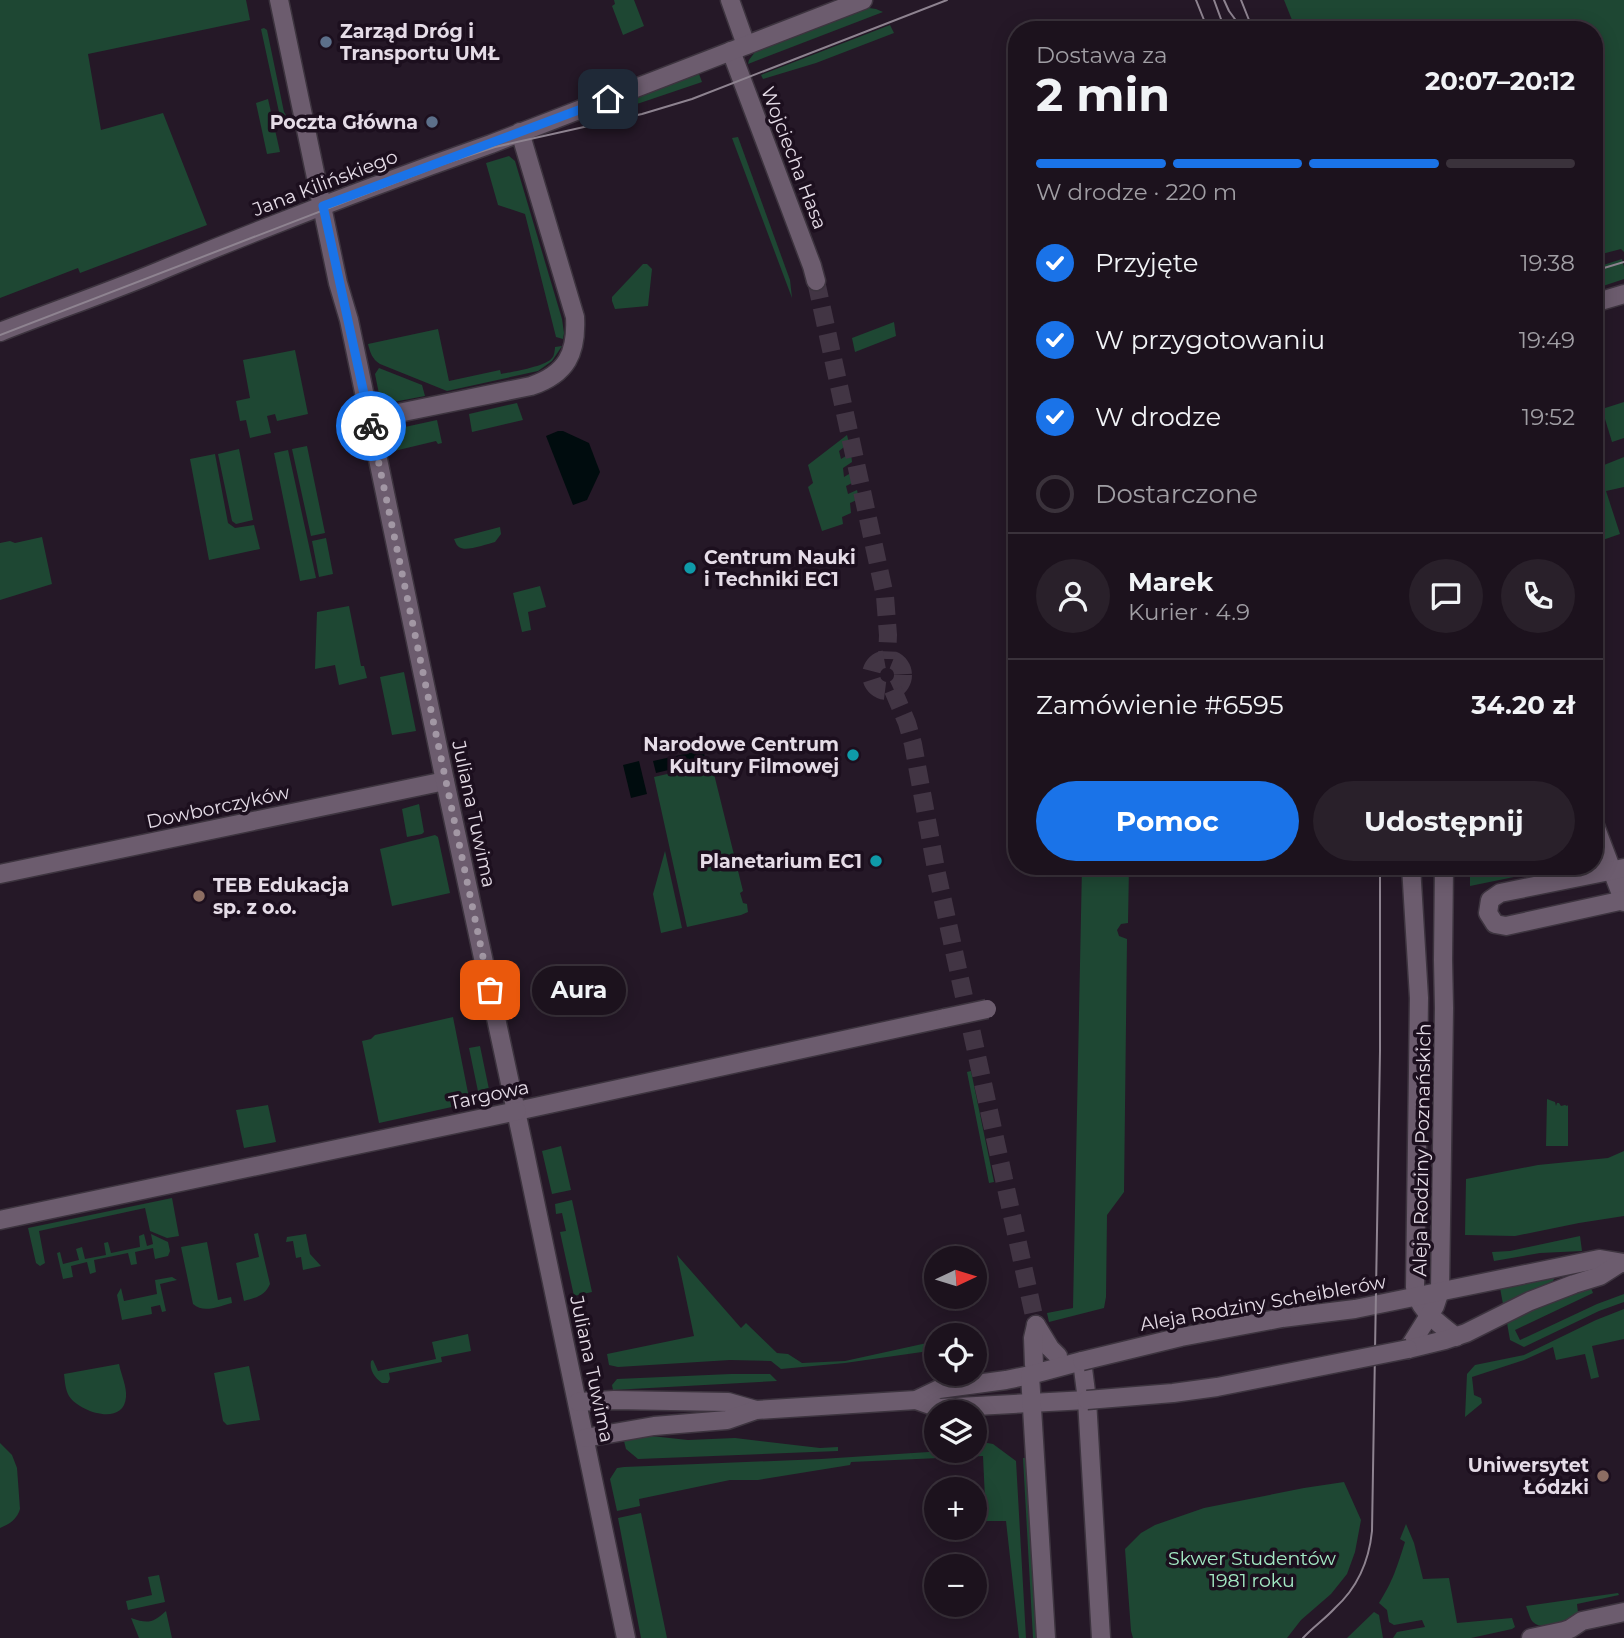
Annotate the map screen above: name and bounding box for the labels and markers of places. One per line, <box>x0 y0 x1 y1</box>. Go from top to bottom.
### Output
place label: Zarząd Dróg i Transportu UMŁ <box>340 20 500 65</box>
marker: Zarząd Dróg i Transportu UMŁ <box>318 34 334 50</box>
pin <box>578 69 638 129</box>
place label: Poczta Główna <box>270 111 418 134</box>
marker: Poczta Główna <box>424 114 440 130</box>
place label: Centrum Nauki i Techniki EC1 <box>704 546 856 591</box>
marker: Centrum Nauki i Techniki EC1 <box>682 560 698 576</box>
place label: Narodowe Centrum Kultury Filmowej <box>643 733 839 778</box>
marker: Narodowe Centrum Kultury Filmowej <box>845 747 861 763</box>
place label: Planetarium EC1 <box>699 850 862 873</box>
marker: Planetarium EC1 <box>868 853 884 869</box>
place label: TEB Edukacja sp. z o.o. <box>213 874 349 919</box>
marker: TEB Edukacja sp. z o.o. <box>191 888 207 904</box>
pin <box>460 960 520 1020</box>
callout: Aura <box>532 965 626 1014</box>
place label: Uniwersytet Łódzki <box>1468 1454 1589 1499</box>
marker: Uniwersytet Łódzki <box>1595 1468 1611 1484</box>

